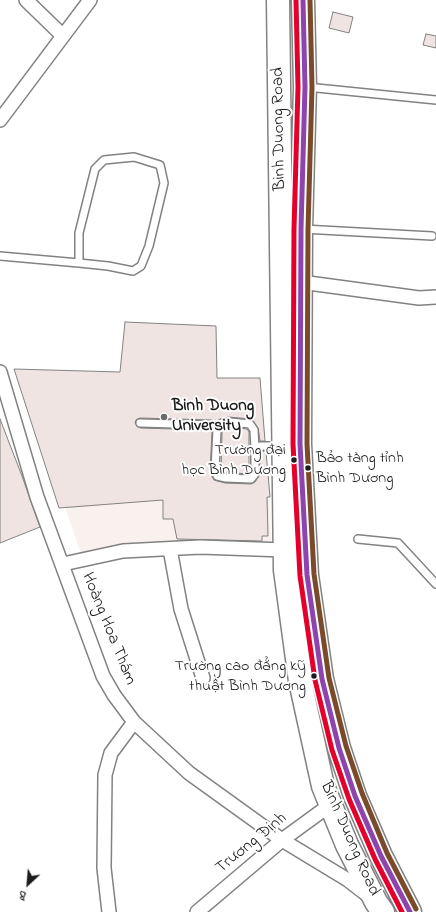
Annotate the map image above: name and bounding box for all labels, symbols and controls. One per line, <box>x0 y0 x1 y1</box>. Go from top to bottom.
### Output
street label: Binh Duong Road <box>269 67 291 191</box>
place label: Binh Duong University <box>172 397 254 437</box>
marker: Binh Duong University <box>159 412 169 422</box>
place label: Trường đại học Bình Dương <box>182 441 286 479</box>
place label: Bảo tàng tỉnh Bình Dương <box>316 449 403 487</box>
marker: Trường đại học Bình Dương <box>289 455 299 465</box>
marker: Bảo tàng tỉnh Bình Dương <box>303 463 313 473</box>
street label: Hoàng Hoa Thám <box>76 570 140 688</box>
place label: Trường cao đẳng kỹ thuật Bình Dương <box>175 657 306 695</box>
marker: Trường cao đẳng kỹ thuật Bình Dương <box>309 671 319 681</box>
street label: Binh Duong Road <box>315 778 383 900</box>
street label: Trương Định <box>212 809 292 879</box>
north arrow <box>8 864 48 904</box>
text: B <box>16 886 30 904</box>

